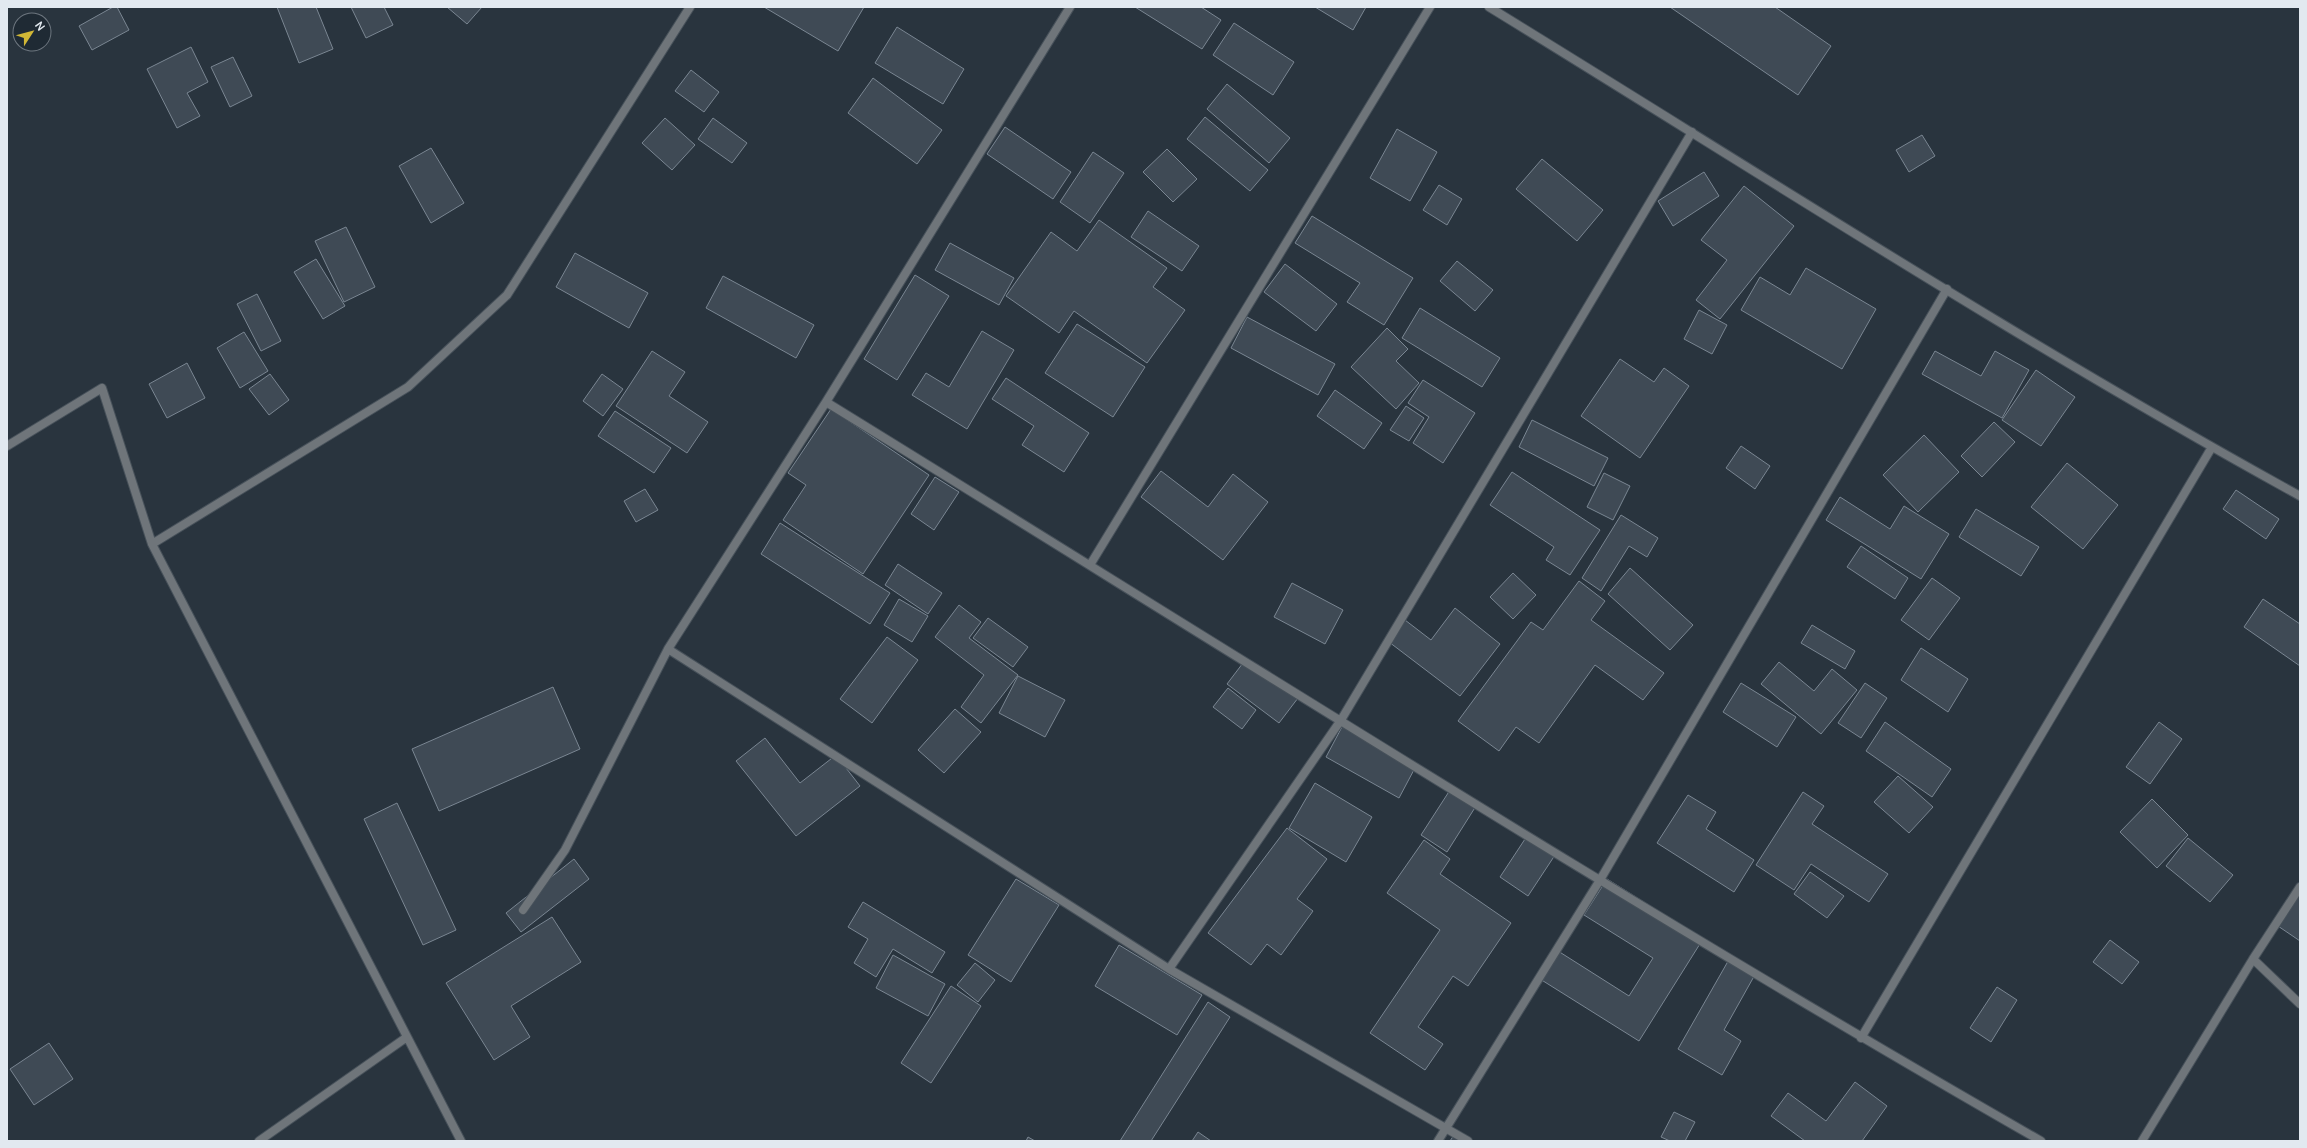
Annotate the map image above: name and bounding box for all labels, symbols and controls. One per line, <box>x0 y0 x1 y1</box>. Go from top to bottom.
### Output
north arrow <box>12 12 52 52</box>
text: N <box>32 18 49 34</box>

